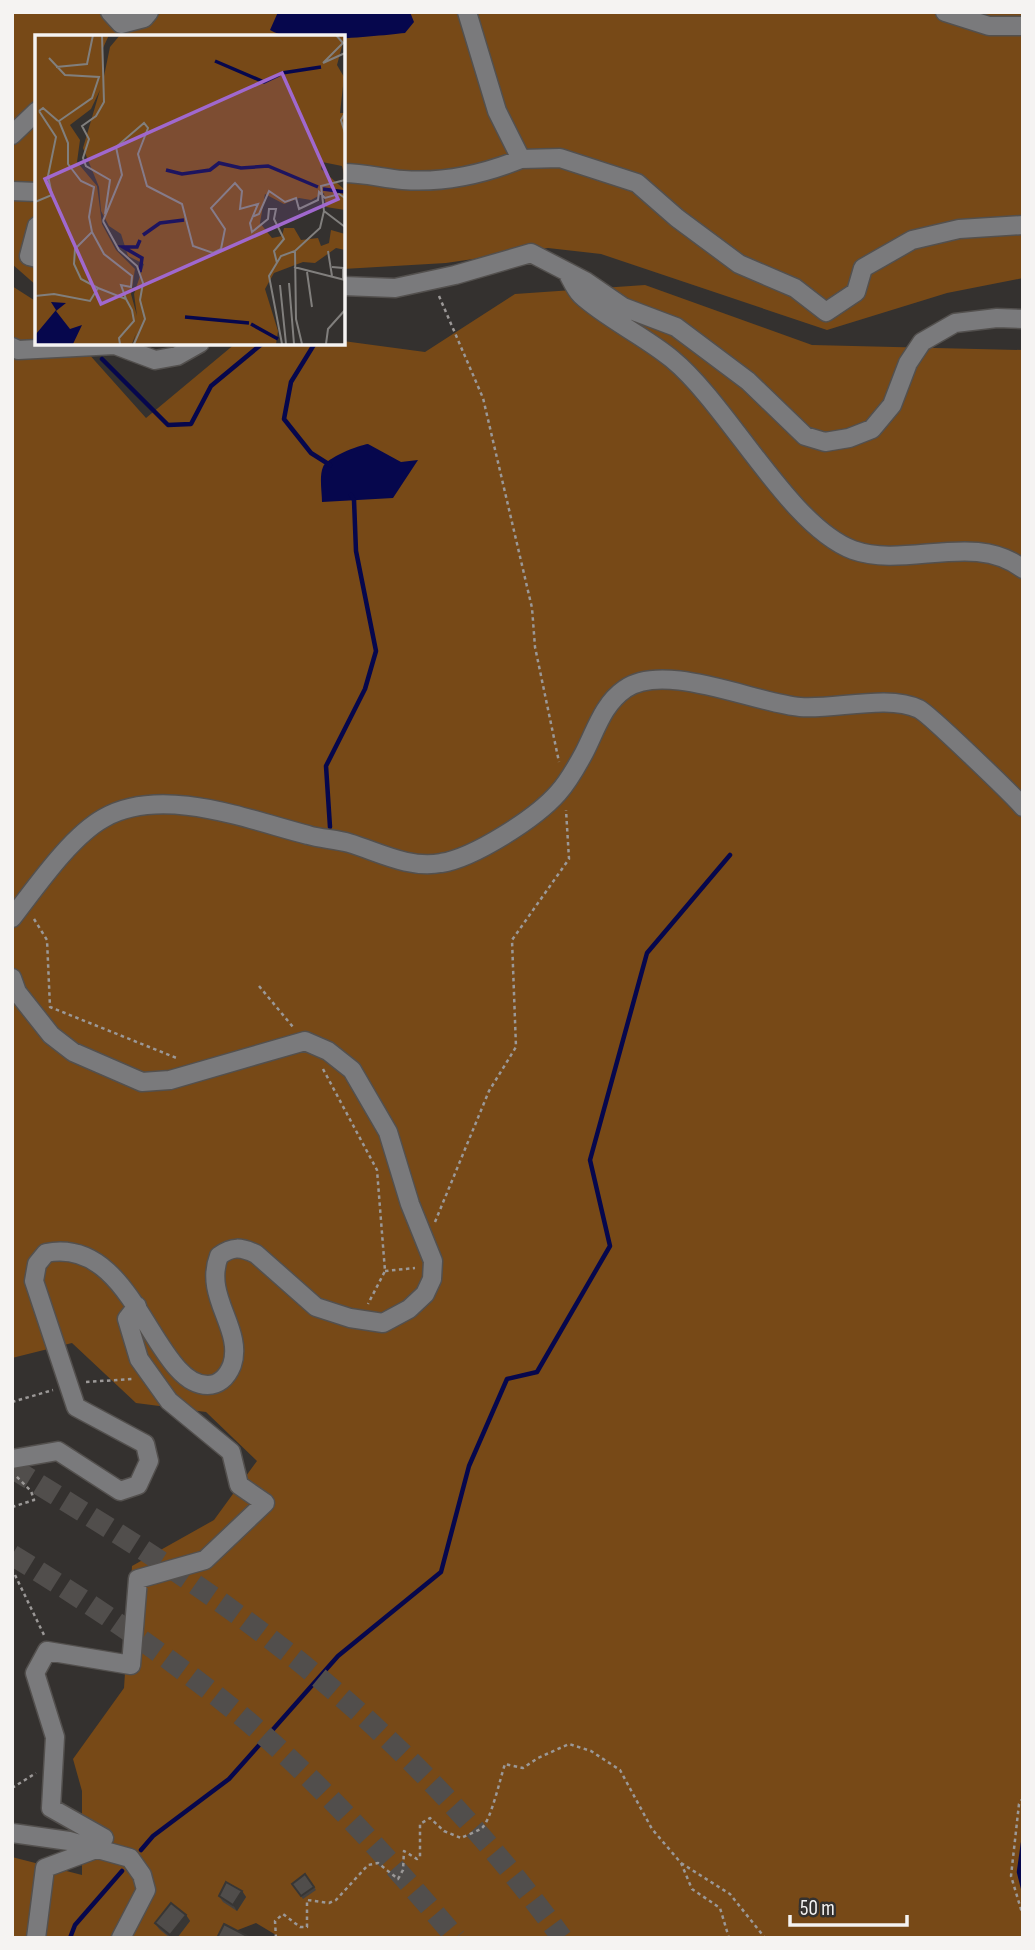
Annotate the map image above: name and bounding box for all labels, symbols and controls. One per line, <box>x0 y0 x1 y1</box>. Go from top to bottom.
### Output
inset map <box>35 35 345 345</box>
scale bar <box>790 1884 907 1928</box>
text: 50 m <box>800 1896 835 1921</box>

